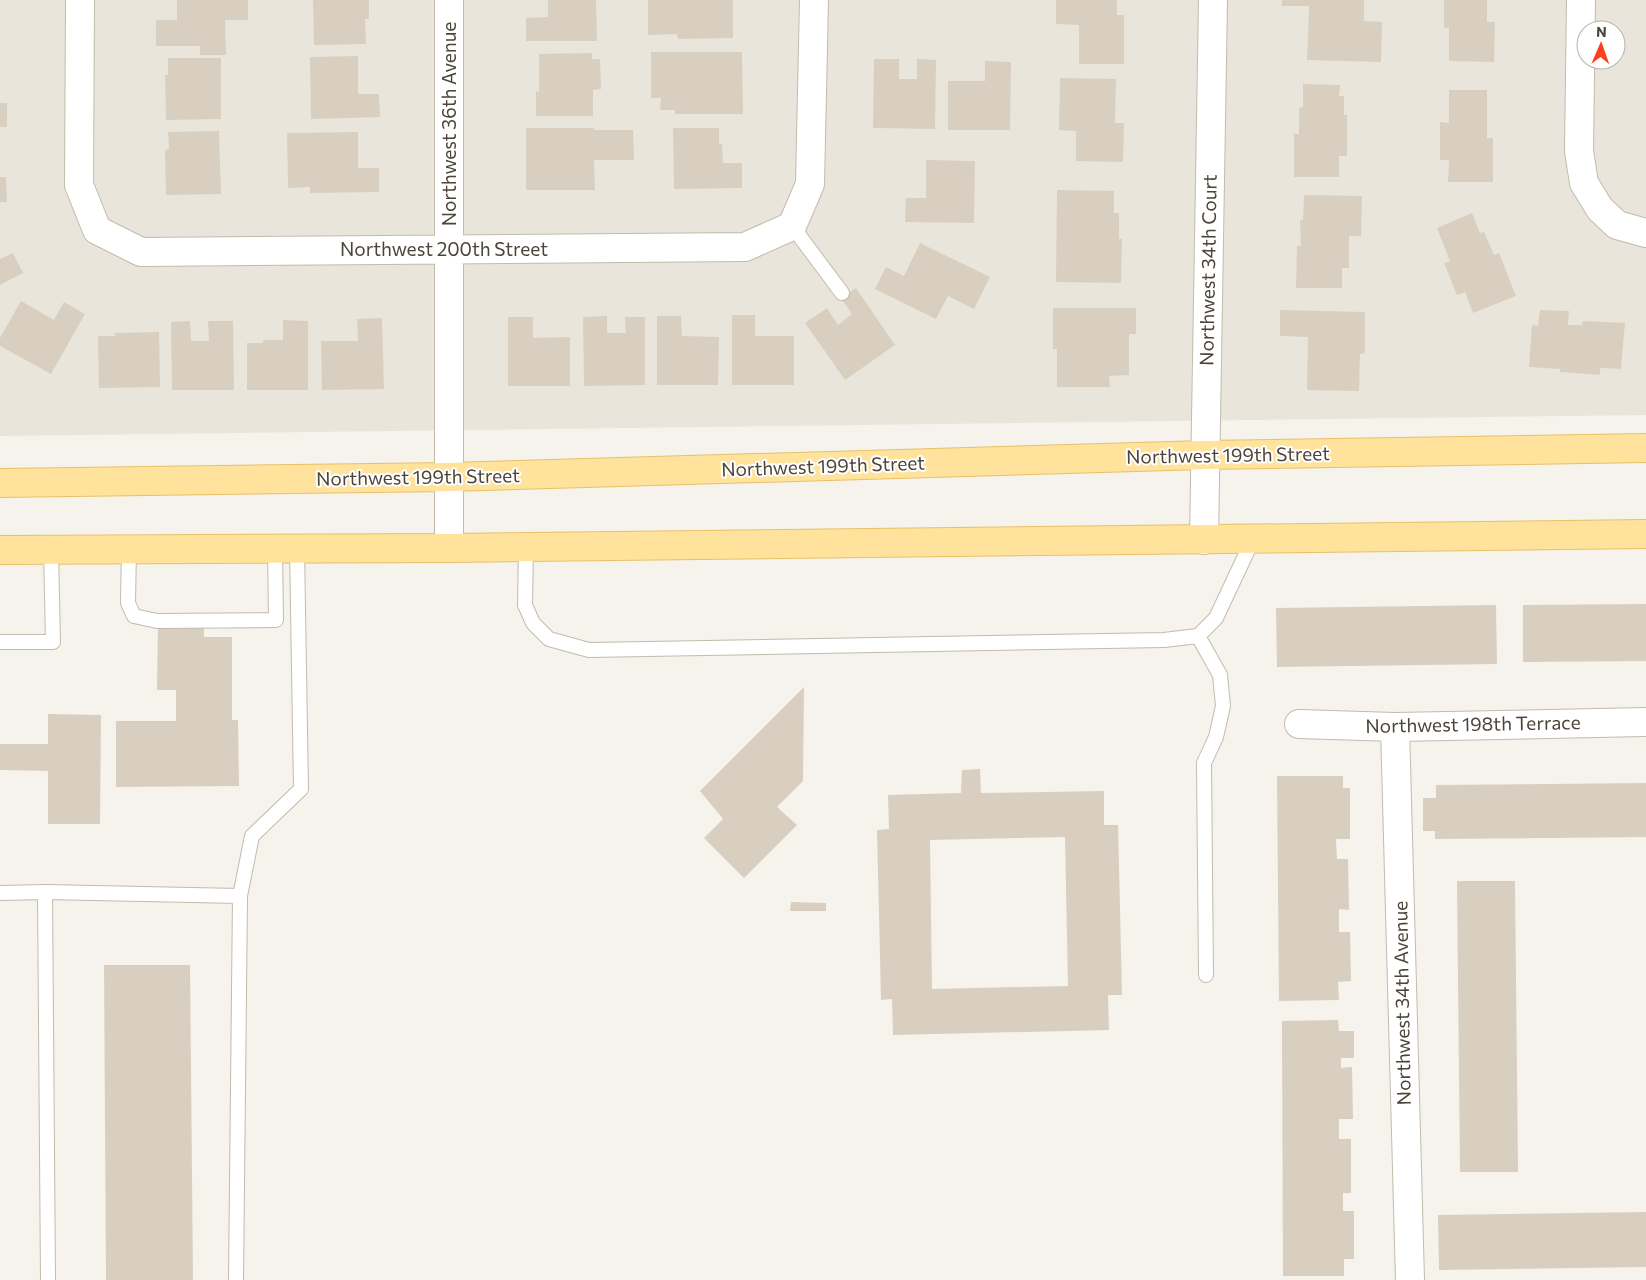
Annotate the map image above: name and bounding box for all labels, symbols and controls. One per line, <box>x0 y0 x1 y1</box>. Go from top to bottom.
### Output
north arrow <box>1576 20 1626 70</box>
street label: Northwest 36th Avenue <box>437 22 460 226</box>
text: N <box>1596 23 1607 40</box>
street label: Northwest 34th Court <box>1194 174 1221 366</box>
street label: Northwest 200th Street <box>340 237 548 260</box>
street label: Northwest 199th Street <box>1126 441 1330 468</box>
street label: Northwest 199th Street <box>721 450 925 481</box>
street label: Northwest 199th Street <box>316 463 520 490</box>
street label: Northwest 198th Terrace <box>1365 710 1581 737</box>
street label: Northwest 34th Avenue <box>1388 901 1415 1105</box>

